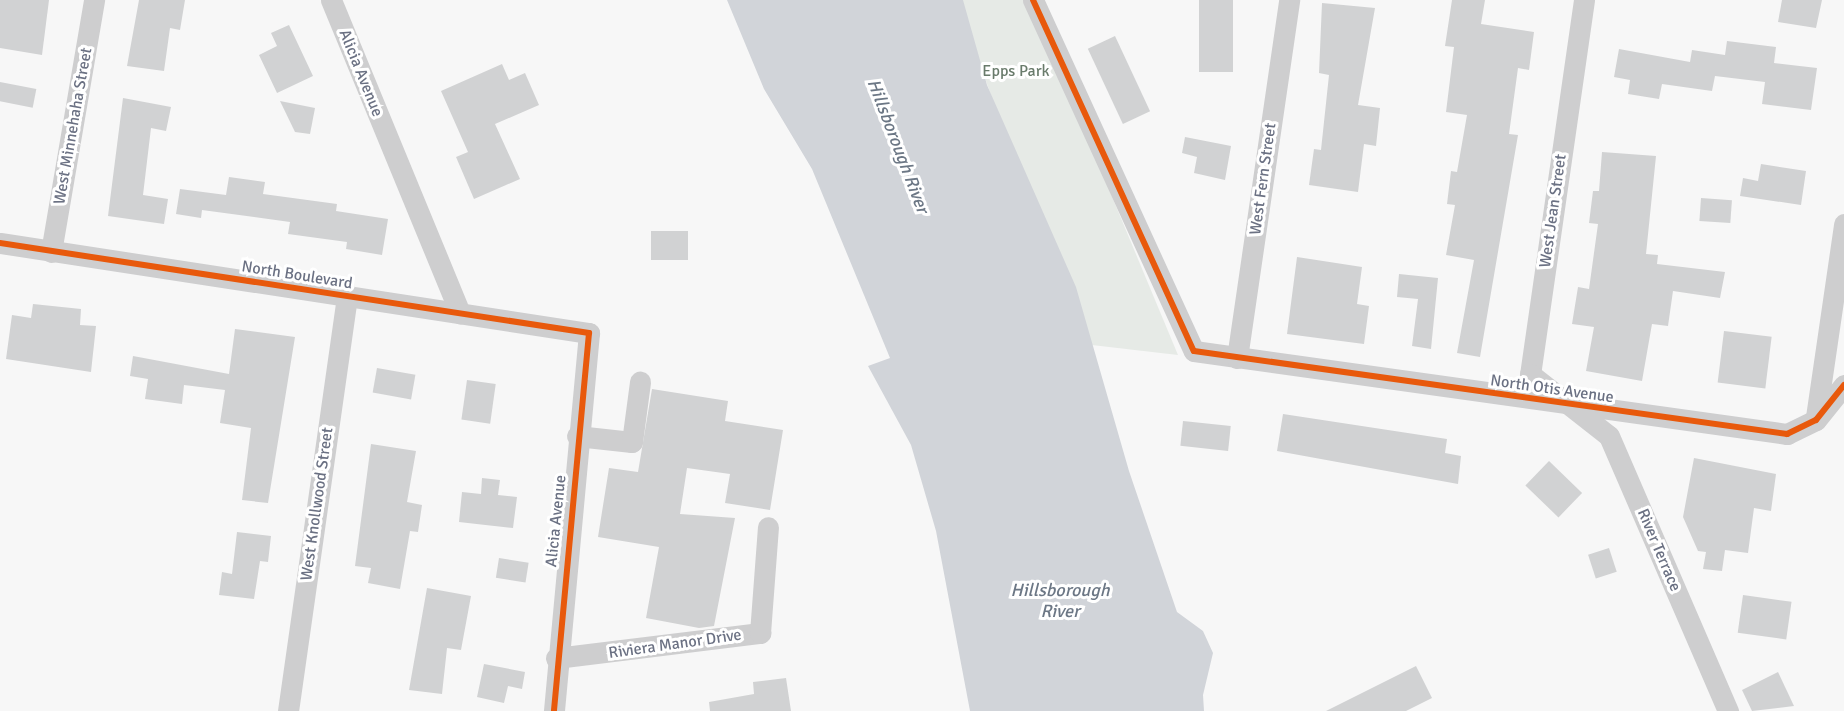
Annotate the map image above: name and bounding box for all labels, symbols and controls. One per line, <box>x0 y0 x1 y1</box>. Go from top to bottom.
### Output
street label: Alicia Avenue <box>335 27 387 119</box>
street label: West Minnehaha Street <box>50 46 96 206</box>
park label: Epps Park <box>982 61 1050 81</box>
water label: Hillsborough River <box>862 76 934 216</box>
street label: West Fern Street <box>1246 122 1280 236</box>
street label: West Jean Street <box>1536 153 1570 269</box>
street label: North Boulevard <box>240 257 354 293</box>
street label: North Otis Avenue <box>1489 371 1615 407</box>
street label: West Knollwood Street <box>297 426 337 582</box>
street label: Alicia Avenue <box>542 474 570 568</box>
street label: River Terrace <box>1633 506 1685 594</box>
water label: Hillsborough River <box>1011 580 1109 622</box>
street label: Riviera Manor Drive <box>607 625 743 663</box>

